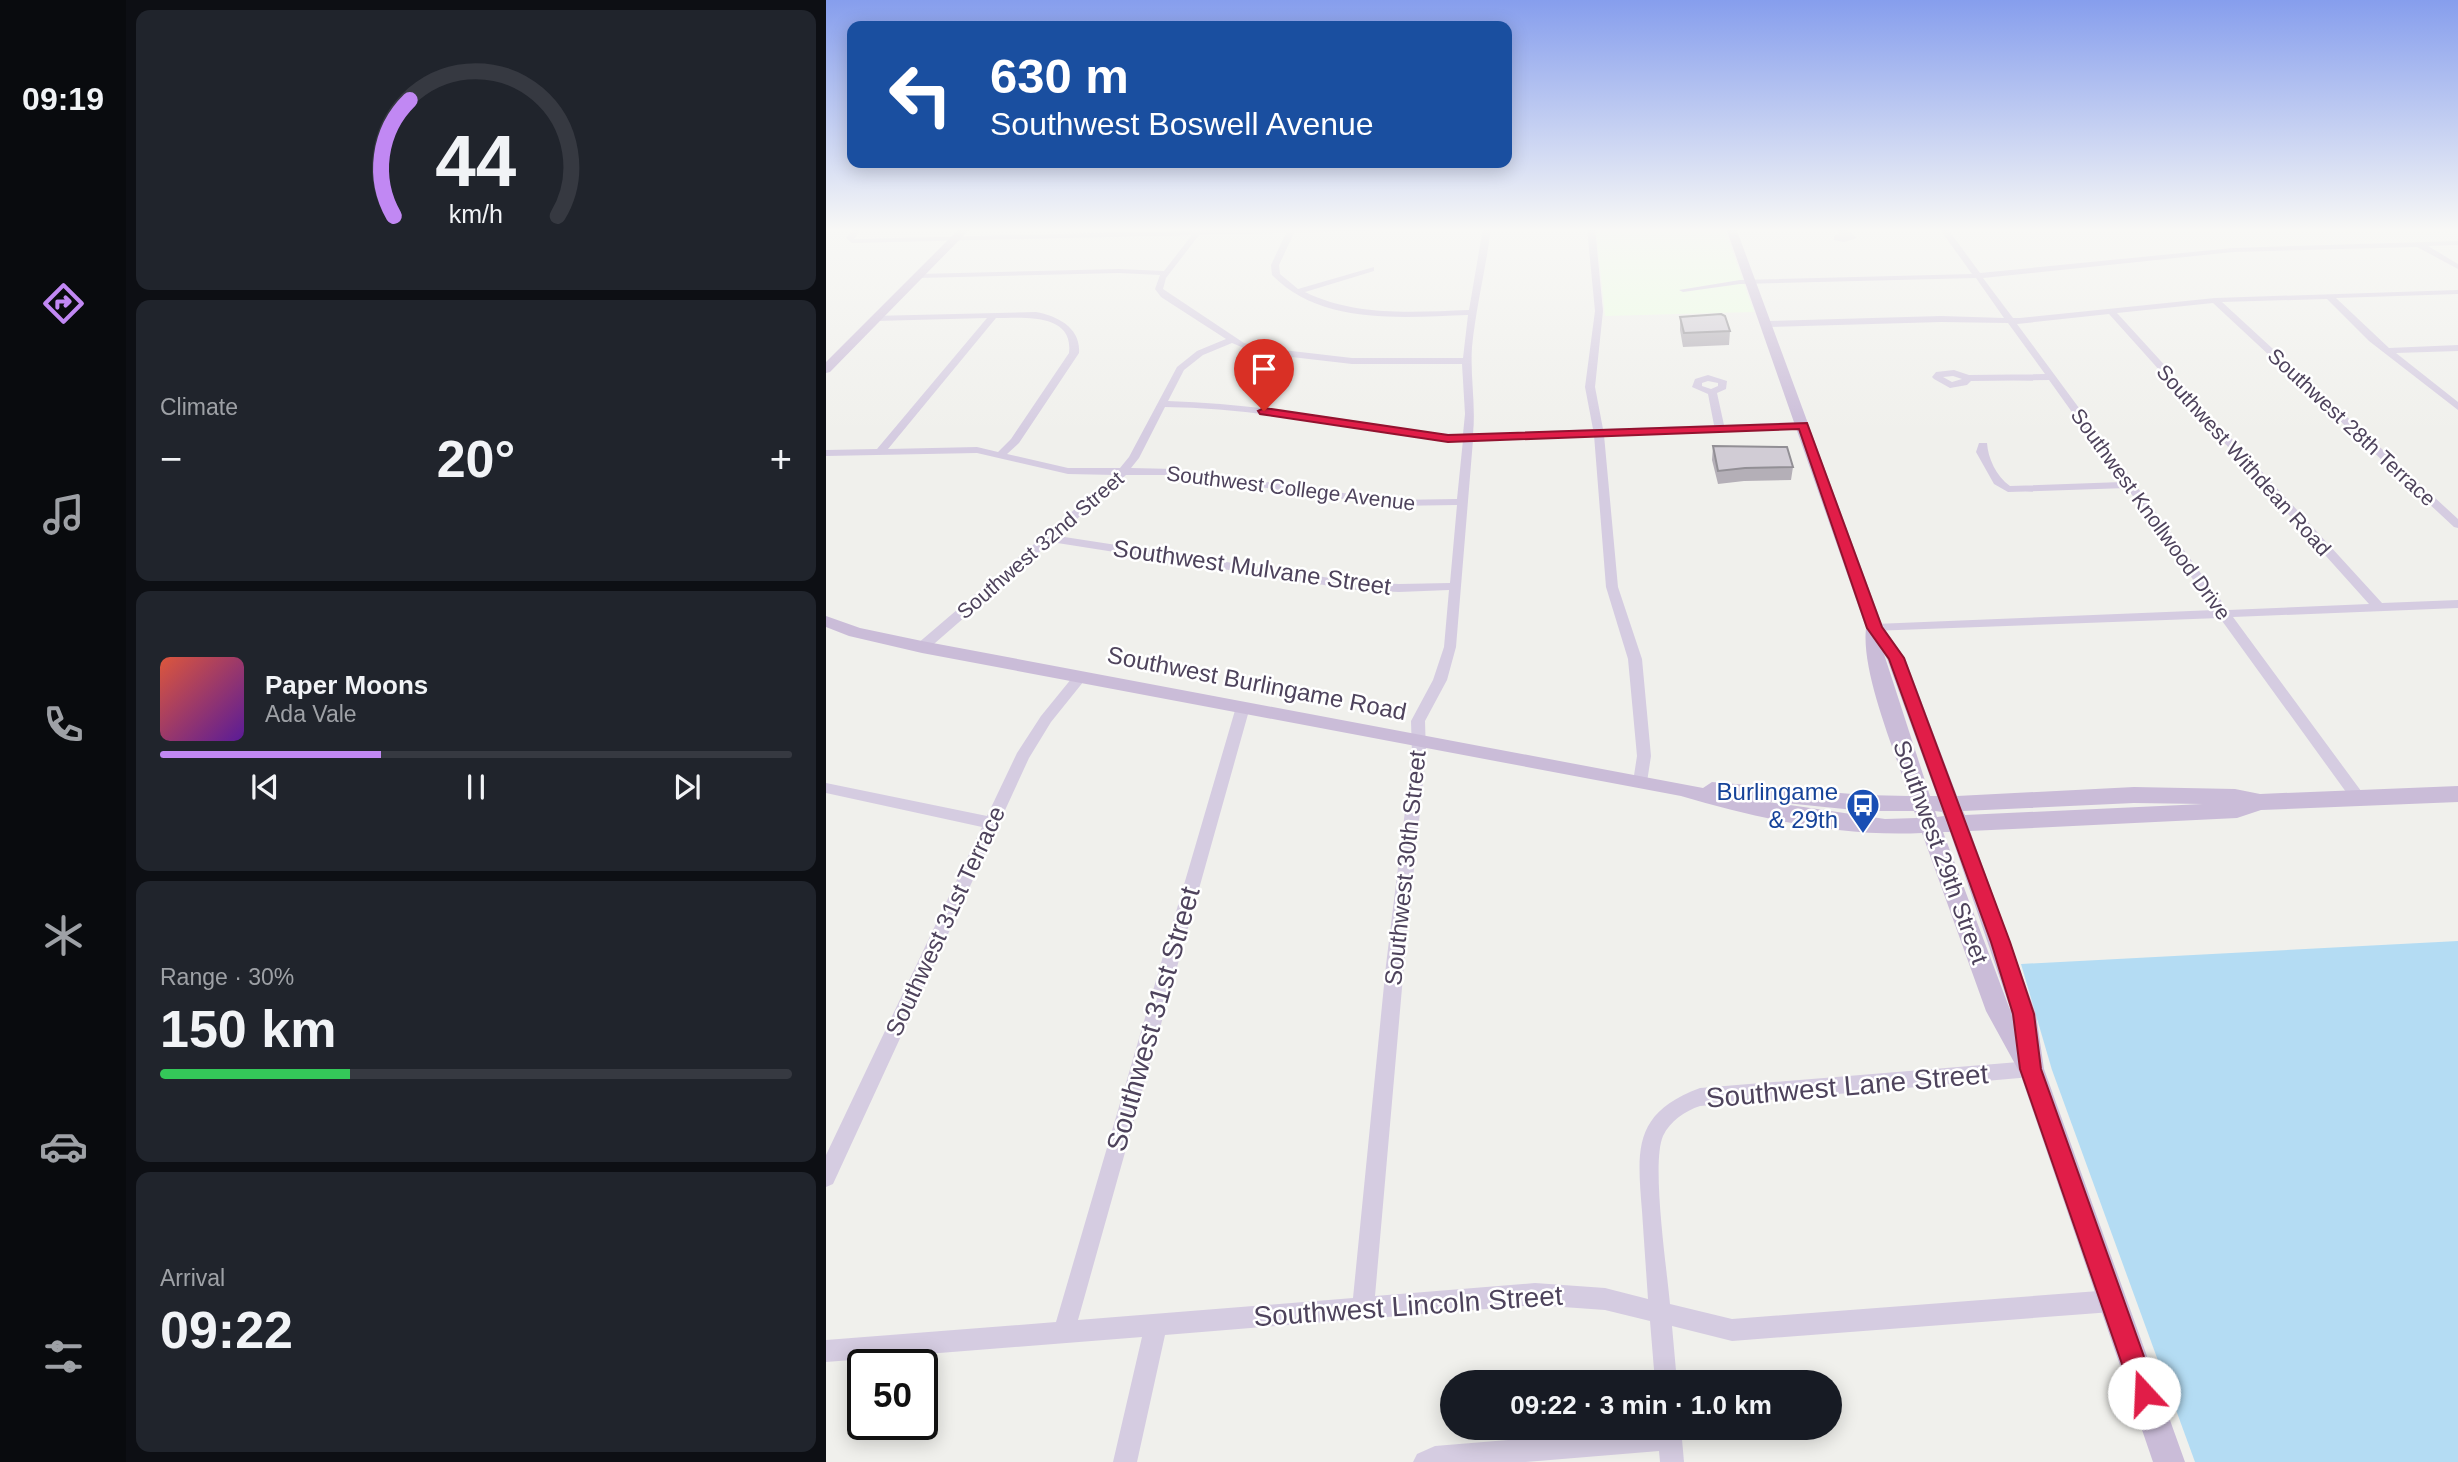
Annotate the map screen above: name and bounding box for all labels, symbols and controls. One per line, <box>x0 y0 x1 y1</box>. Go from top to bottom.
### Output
icon: left <box>875 49 966 140</box>
text: 630 m <box>990 49 1129 103</box>
text: 09:19 <box>22 81 104 117</box>
text: Southwest Boswell Avenue <box>990 106 1374 142</box>
text: 44 <box>436 121 517 202</box>
text: km/h <box>449 200 503 228</box>
icon: directions <box>39 279 88 328</box>
pin <box>1234 339 1294 411</box>
street label: Southwest 28th Terrace <box>2264 343 2440 511</box>
icon: arrive <box>1245 350 1283 388</box>
street label: Southwest Withdean Road <box>2152 360 2336 560</box>
text: Climate <box>160 394 238 420</box>
street label: Southwest Knollwood Drive <box>2067 404 2235 624</box>
text: 20° <box>437 430 515 488</box>
text: − <box>160 438 182 480</box>
text: + <box>770 438 792 480</box>
street label: Southwest College Avenue <box>1165 461 1417 515</box>
street label: Southwest 32nd Street <box>952 467 1128 623</box>
icon: music <box>39 490 88 539</box>
street label: Southwest Mulvane Street <box>1111 534 1393 600</box>
street label: Southwest Burlingame Road <box>1105 641 1409 725</box>
text: Paper Moons <box>265 670 428 700</box>
icon: phone <box>39 700 88 749</box>
text: Ada Vale <box>265 701 357 727</box>
street label: Southwest 29th Street <box>1888 736 1994 968</box>
street label: Southwest 30th Street <box>1379 749 1431 987</box>
icon: previous <box>246 768 284 806</box>
icon: pause <box>457 768 495 806</box>
icon: next <box>668 768 706 806</box>
place label: Burlingame & 29th <box>1717 778 1838 833</box>
bus stop icon: Burlingame & 29th <box>1844 786 1882 835</box>
street label: Southwest 31st Terrace <box>880 802 1010 1040</box>
street label: Southwest 31st Street <box>1100 883 1206 1155</box>
icon: climate <box>39 911 88 960</box>
text: Range · 30% <box>160 964 294 990</box>
text: 150 km <box>160 1000 336 1058</box>
street label: Southwest Lane Street <box>1705 1058 1990 1114</box>
icon: car <box>39 1122 88 1171</box>
text: Arrival <box>160 1265 225 1291</box>
street label: Southwest Lincoln Street <box>1252 1280 1564 1332</box>
text: 09:22 <box>160 1301 293 1359</box>
icon: filters <box>39 1332 88 1381</box>
speed limit sign: 50 <box>847 1349 938 1440</box>
position arrow <box>2107 1356 2181 1430</box>
text: 09:22 · 3 min · 1.0 km <box>1510 1390 1772 1420</box>

